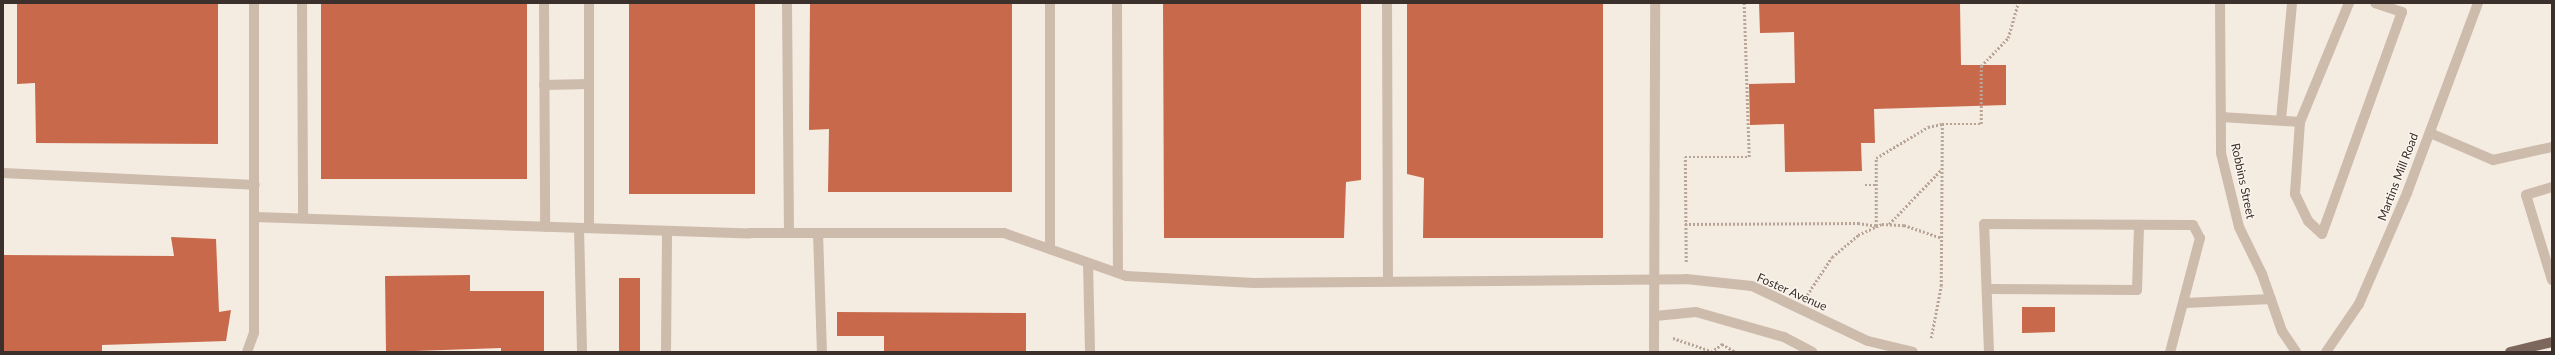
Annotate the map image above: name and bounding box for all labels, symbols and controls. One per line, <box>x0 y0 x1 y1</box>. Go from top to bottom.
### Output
street label: Martins Mill Road <box>2375 131 2421 223</box>
street label: Robbins Street <box>2228 142 2258 220</box>
street label: Foster Avenue <box>1754 270 1830 314</box>

